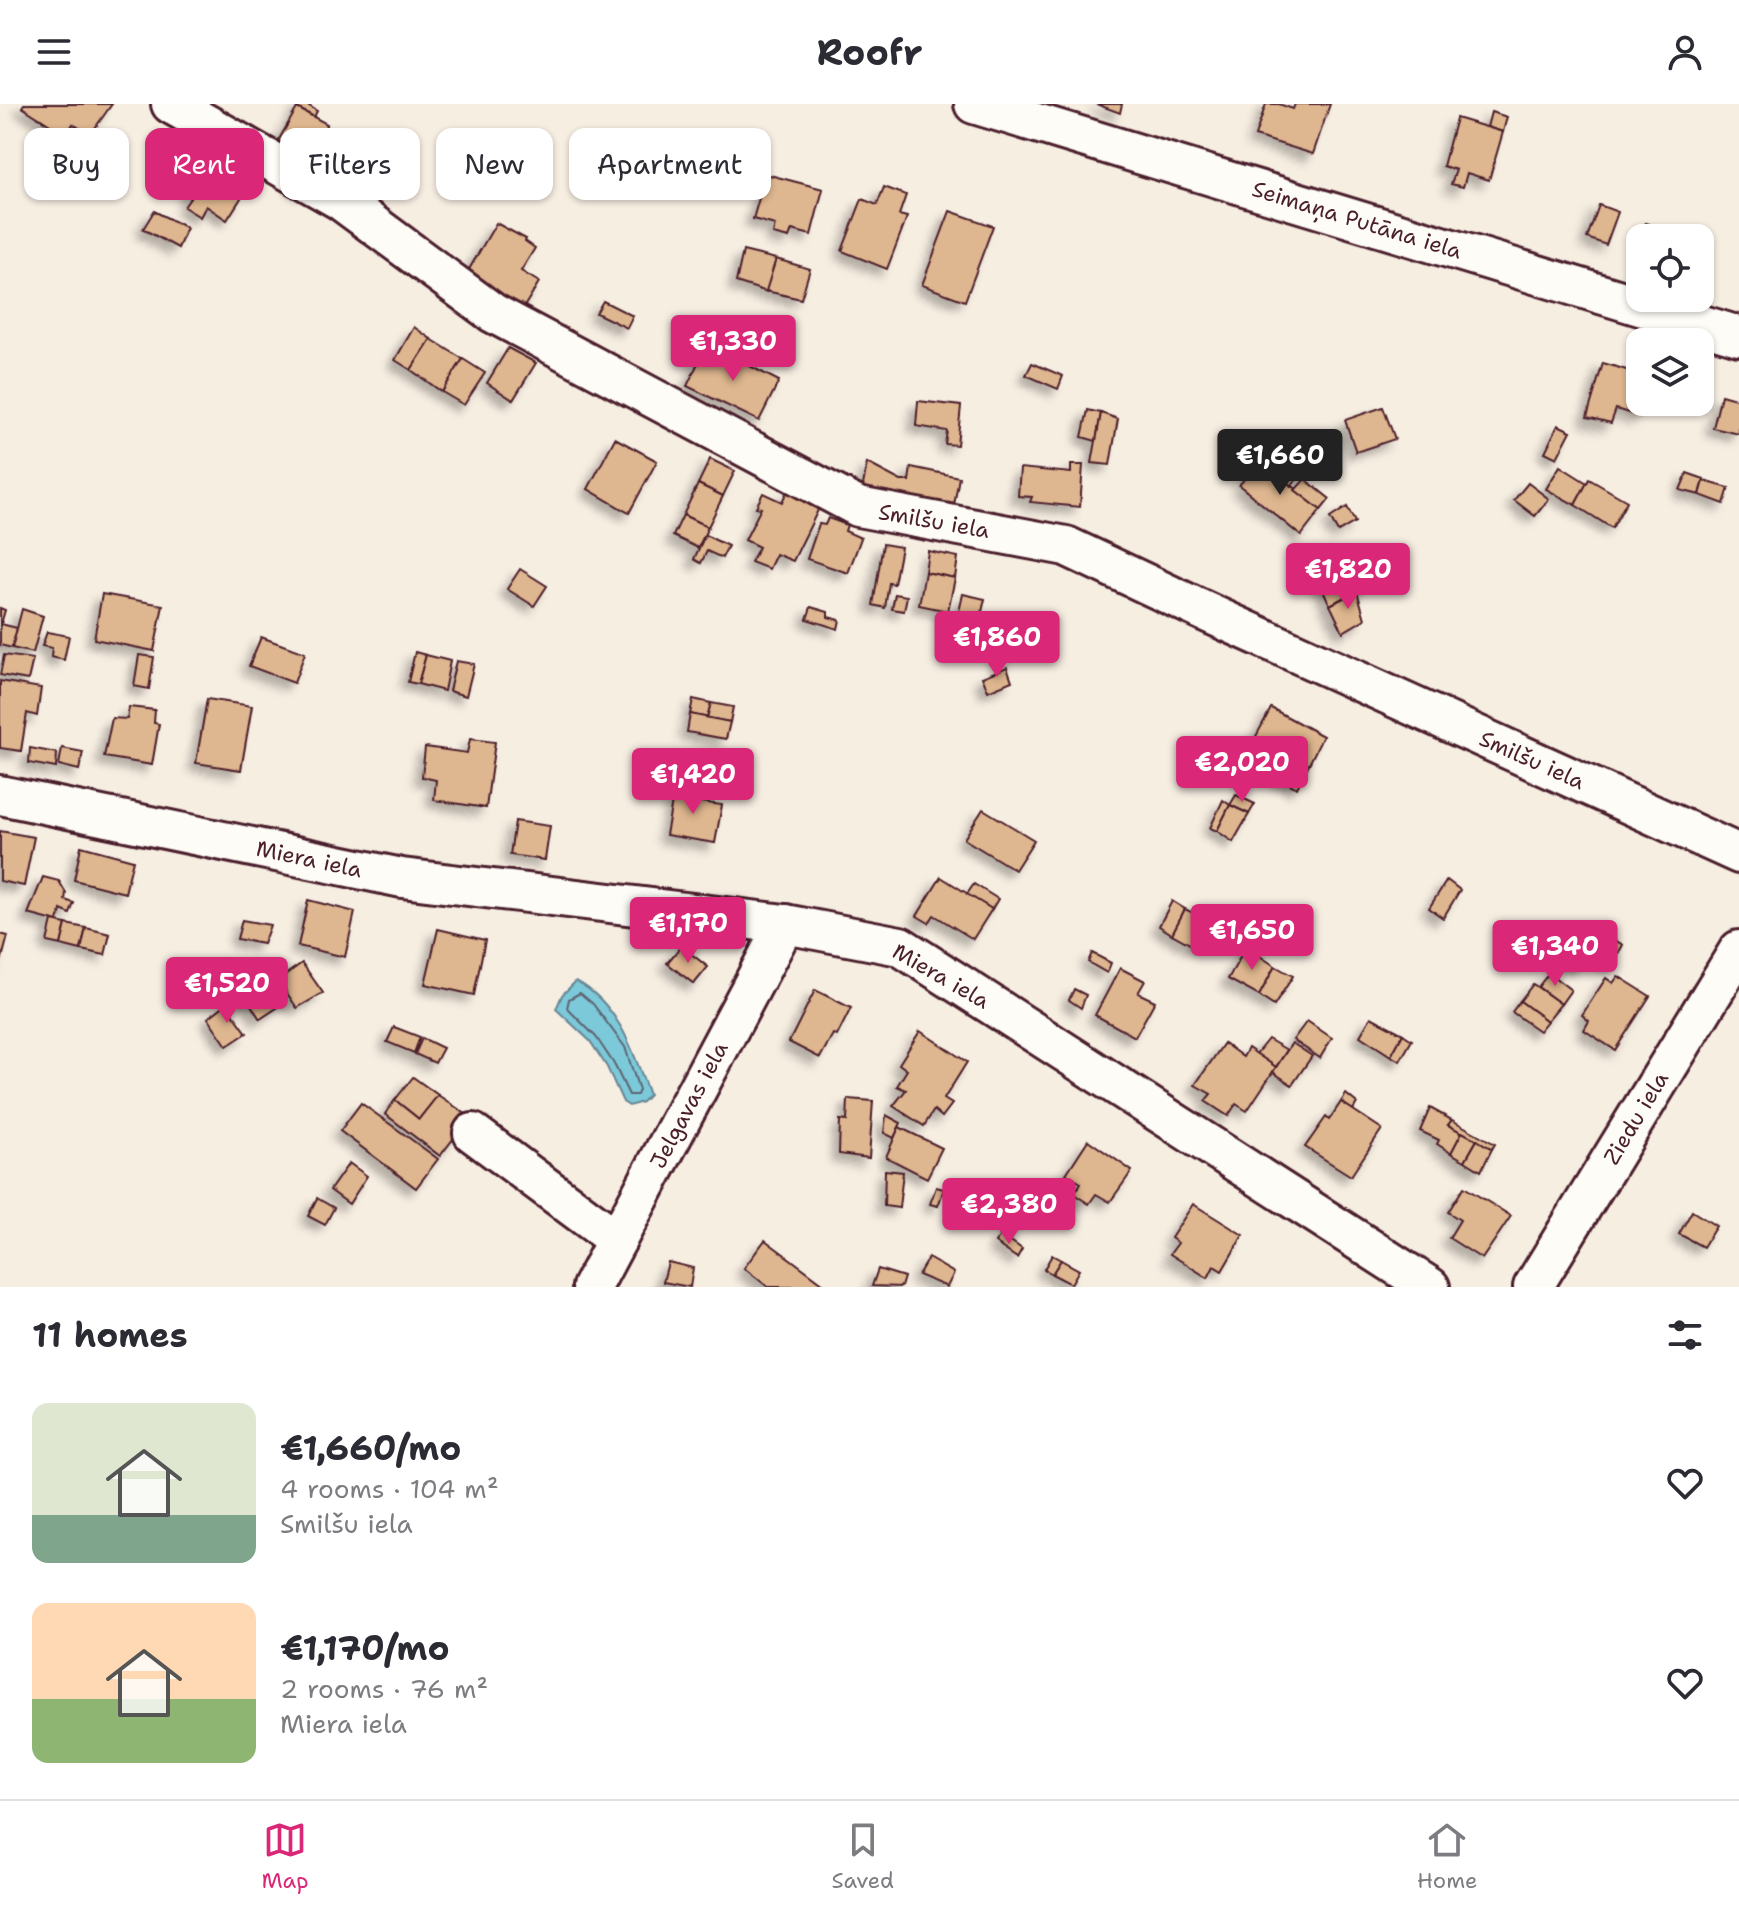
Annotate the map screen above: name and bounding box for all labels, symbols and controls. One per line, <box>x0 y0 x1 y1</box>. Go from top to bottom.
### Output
text: Roofr <box>817 28 922 77</box>
icon: menu <box>32 30 76 74</box>
icon: person <box>1663 30 1707 74</box>
chip: Buy <box>24 128 129 200</box>
chip: Rent <box>145 128 264 200</box>
chip: Filters <box>280 128 420 200</box>
chip: New <box>436 128 553 200</box>
chip: Apartment <box>569 128 771 200</box>
street label: Seimaņa Putāna iela <box>1248 174 1466 267</box>
map controls <box>1626 224 1714 416</box>
button: locate <box>1626 224 1714 312</box>
pin: €1,330 <box>668 315 798 383</box>
text: €1,330 <box>689 323 777 358</box>
button: layers <box>1626 328 1714 416</box>
pin: €1,660 <box>1215 429 1345 497</box>
text: €1,660 <box>1235 437 1325 472</box>
street label: Smilšu iela <box>876 497 992 545</box>
pin: €1,820 <box>1283 543 1413 611</box>
text: €1,820 <box>1304 551 1392 586</box>
pin: €1,860 <box>932 611 1062 679</box>
text: €1,860 <box>953 619 1041 654</box>
street label: Smilšu iela <box>1475 724 1590 796</box>
pin: €2,020 <box>1177 736 1307 804</box>
text: €2,020 <box>1194 744 1290 779</box>
pin: €1,420 <box>628 748 758 816</box>
text: €1,420 <box>650 756 736 791</box>
street label: Miera iela <box>253 834 365 884</box>
pin: €1,170 <box>623 897 753 965</box>
pin: €1,650 <box>1187 904 1317 972</box>
text: €1,170 <box>648 905 728 940</box>
text: €1,650 <box>1209 912 1295 947</box>
pin: €1,340 <box>1490 920 1620 988</box>
text: €1,340 <box>1511 928 1599 963</box>
street label: Miera iela <box>887 937 995 1016</box>
pin: €1,520 <box>162 957 292 1025</box>
text: €1,520 <box>184 965 270 1000</box>
street label: Jelgavas iela <box>643 1036 735 1173</box>
street label: Ziedu iela <box>1597 1066 1675 1170</box>
pin: €2,380 <box>944 1178 1074 1246</box>
text: €2,380 <box>960 1186 1058 1221</box>
text: 11 homes <box>32 1312 188 1358</box>
icon: filters <box>1663 1313 1707 1357</box>
text: €1,660/mo <box>280 1425 461 1471</box>
icon: home <box>96 1435 192 1531</box>
icon: heart <box>1663 1461 1707 1505</box>
text: 4 rooms · 104 m² <box>280 1471 499 1506</box>
text: Smilšu iela <box>280 1506 413 1541</box>
text: €1,170/mo <box>280 1625 450 1671</box>
icon: home <box>96 1635 192 1731</box>
icon: heart <box>1663 1661 1707 1705</box>
text: 2 rooms · 76 m² <box>280 1671 488 1706</box>
text: Miera iela <box>280 1706 407 1741</box>
tab: Map <box>261 1818 309 1895</box>
tab: Saved <box>832 1818 894 1895</box>
tab: Home <box>1417 1818 1478 1895</box>

